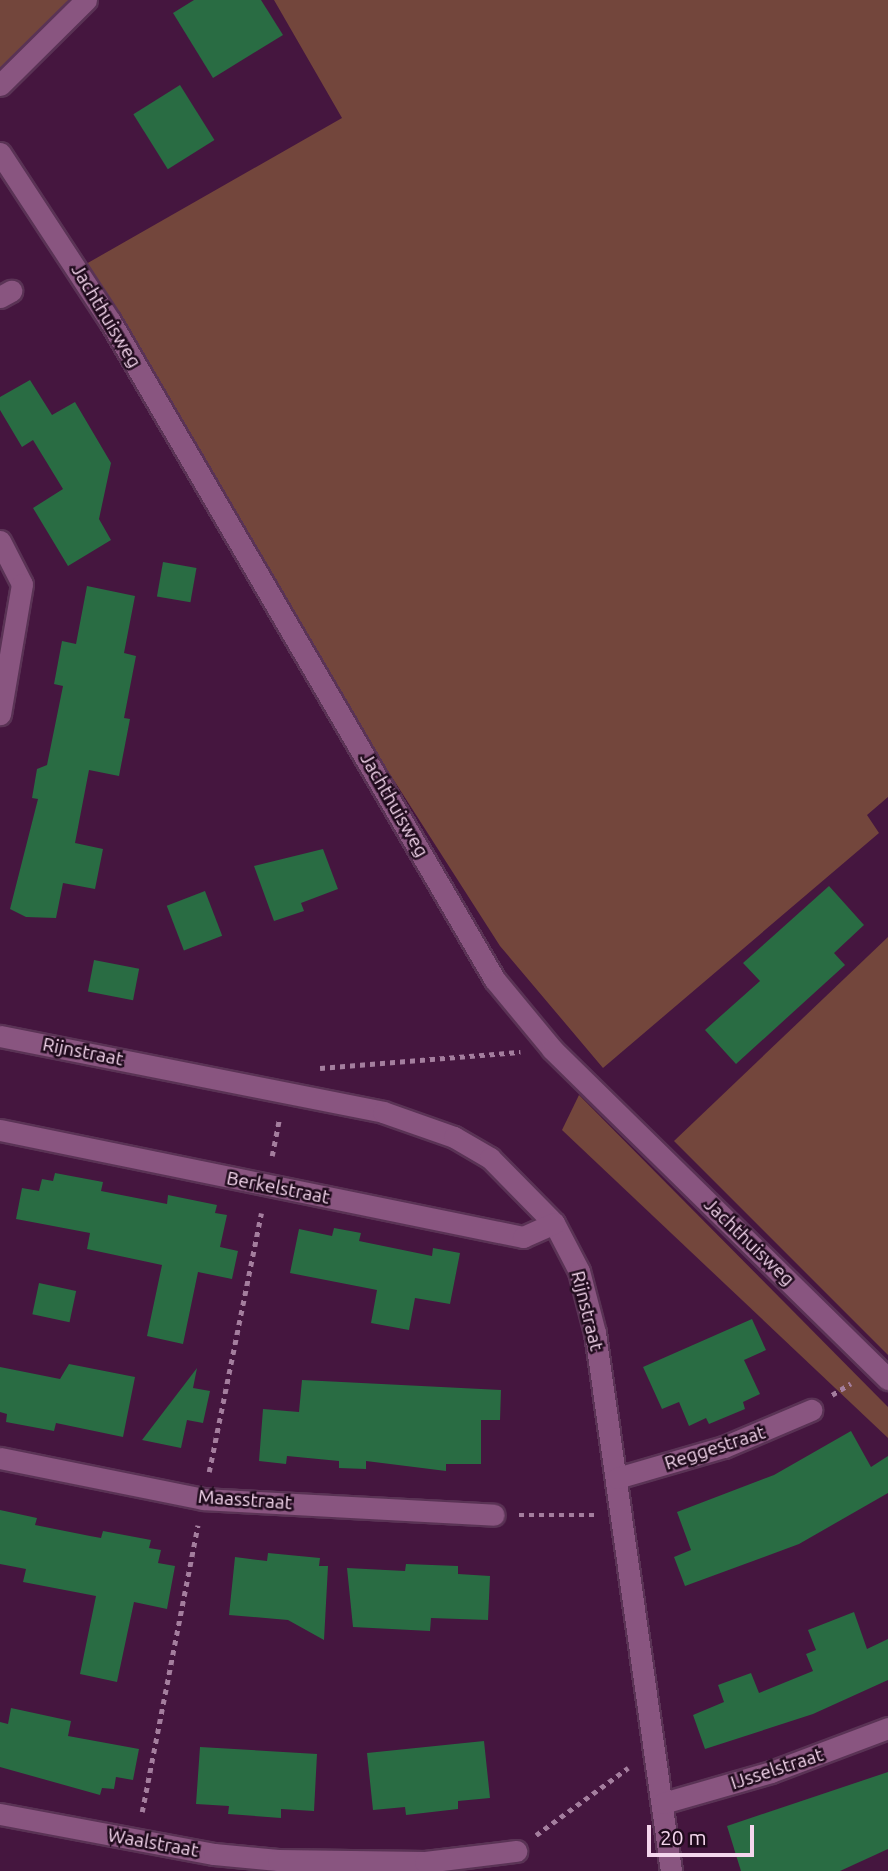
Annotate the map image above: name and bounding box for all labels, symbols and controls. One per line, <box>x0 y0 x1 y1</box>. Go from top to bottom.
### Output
street label: Jachthuisweg <box>66 260 146 372</box>
street label: Jachthuisweg <box>355 749 433 861</box>
street label: Rijnstraat <box>41 1033 125 1071</box>
street label: Berkelstraat <box>225 1167 331 1209</box>
street label: Jachthuisweg <box>699 1193 799 1291</box>
street label: Rijnstraat <box>566 1269 608 1353</box>
street label: Reggestraat <box>662 1421 768 1475</box>
street label: Maasstraat <box>197 1485 293 1515</box>
street label: IJsselstraat <box>728 1743 826 1795</box>
scale bar <box>650 1812 757 1856</box>
street label: Waalstraat <box>106 1824 200 1862</box>
text: 20 m <box>660 1825 707 1849</box>

